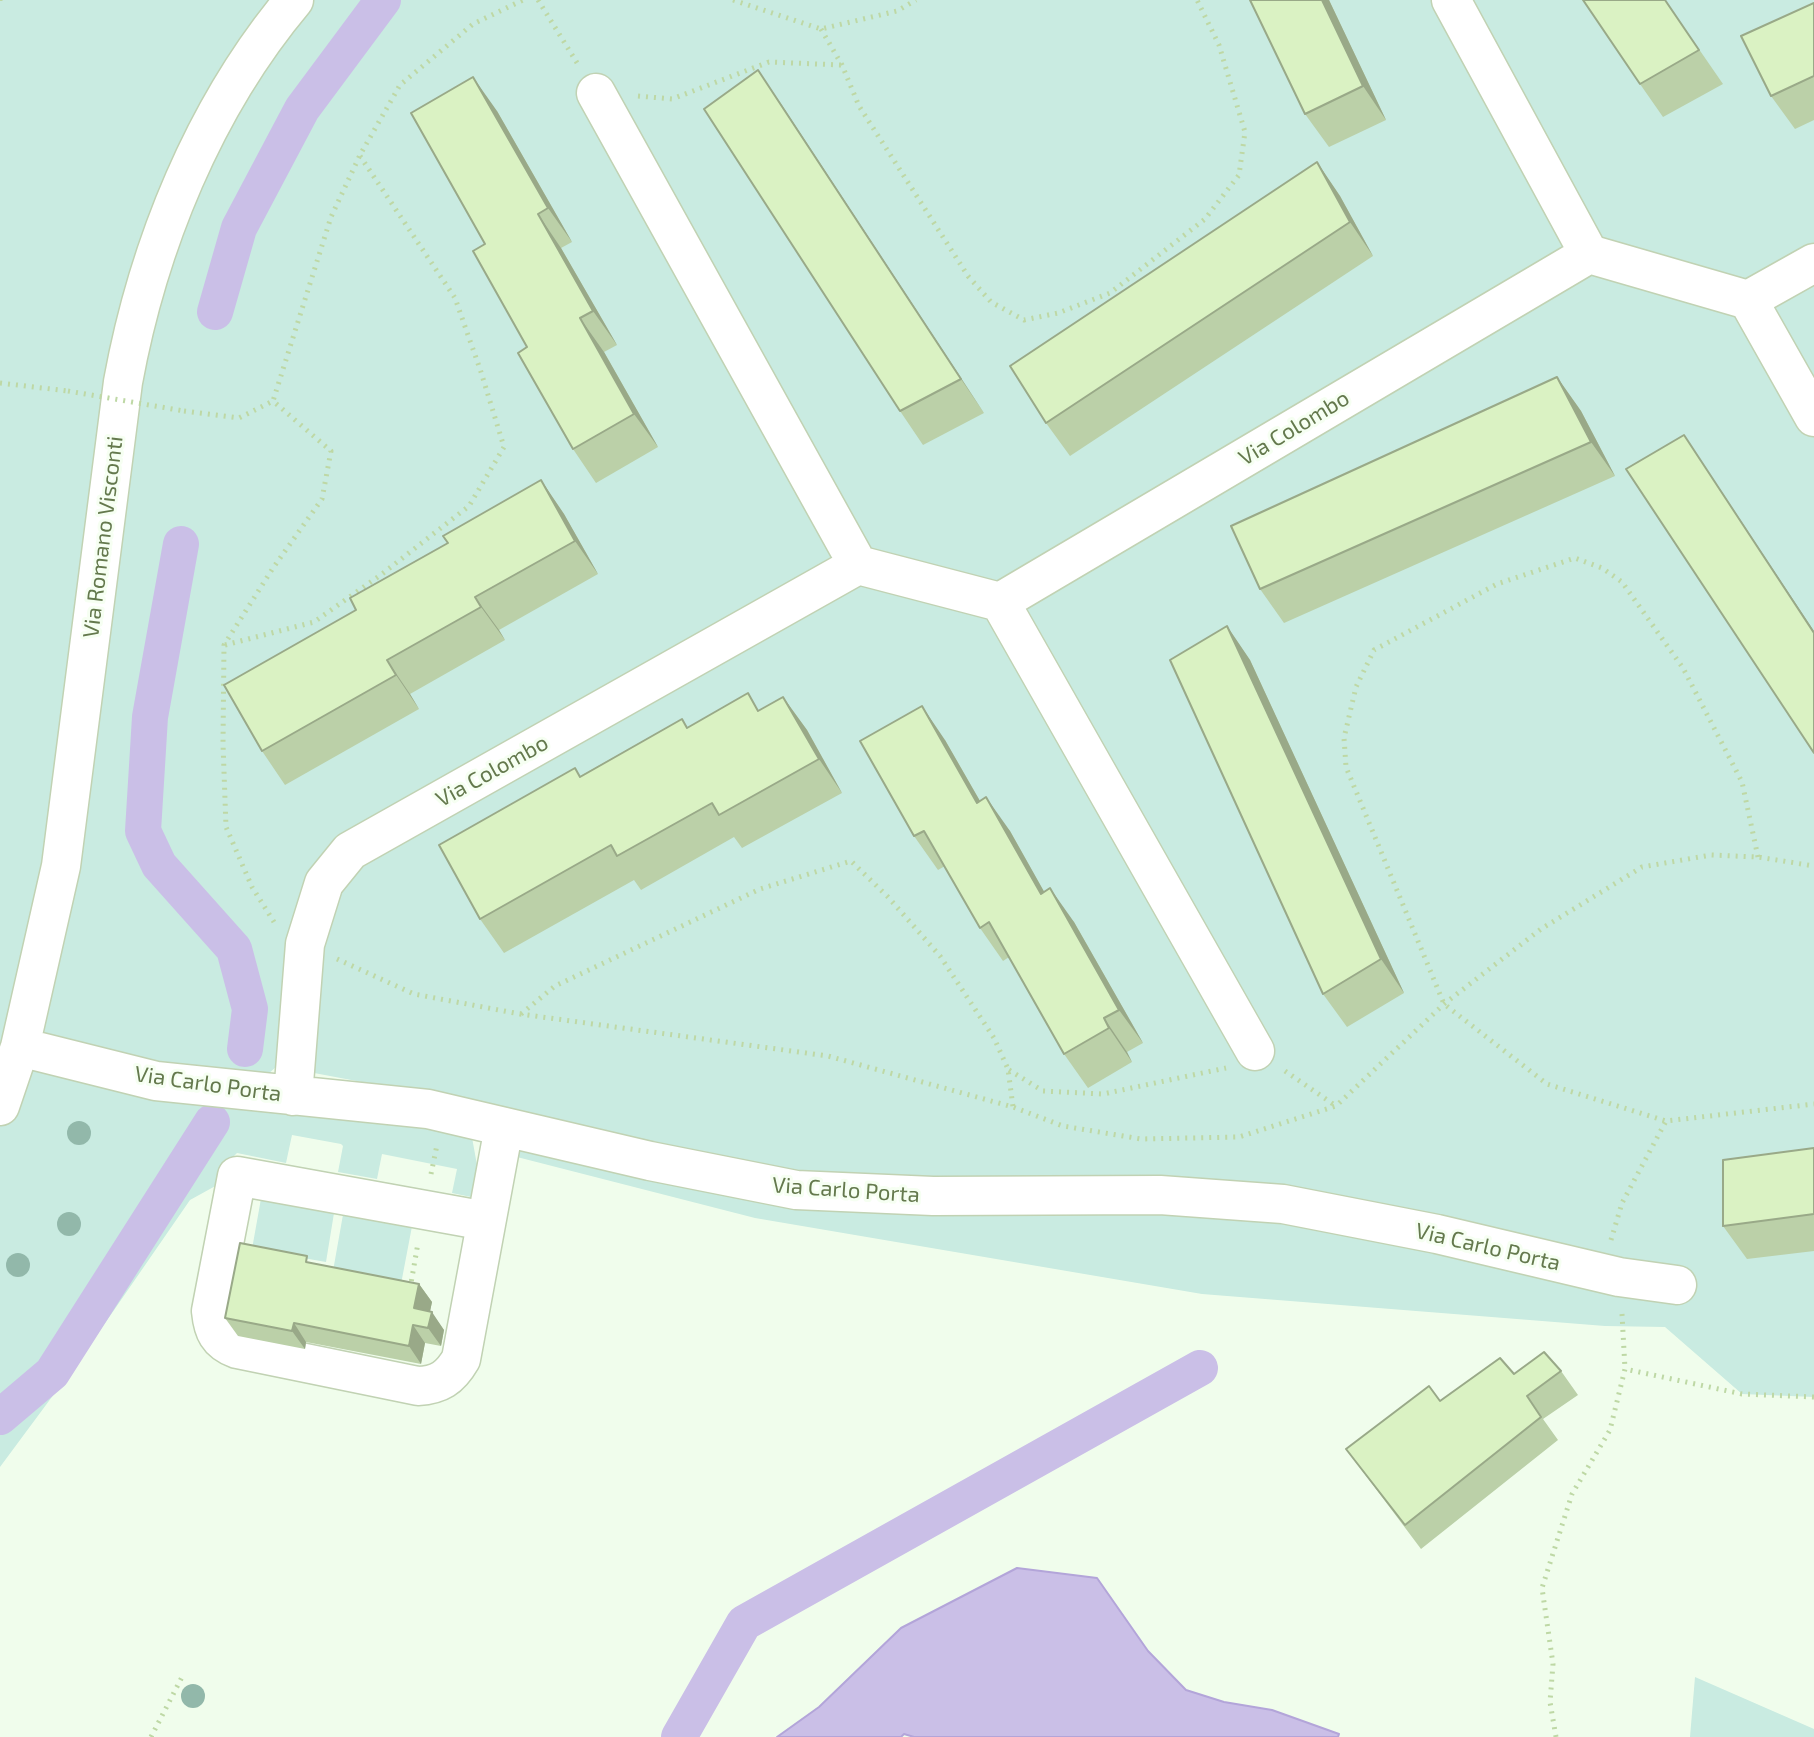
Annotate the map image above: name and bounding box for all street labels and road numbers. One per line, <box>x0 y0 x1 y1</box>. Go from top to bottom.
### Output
street label: Via Colombo <box>1234 385 1354 471</box>
street label: Via Romano Visconti <box>78 435 128 639</box>
street label: Via Colombo <box>431 729 553 813</box>
street label: Via Carlo Porta <box>133 1061 283 1107</box>
street label: Via Carlo Porta <box>771 1172 921 1208</box>
street label: Via Carlo Porta <box>1413 1218 1563 1276</box>

